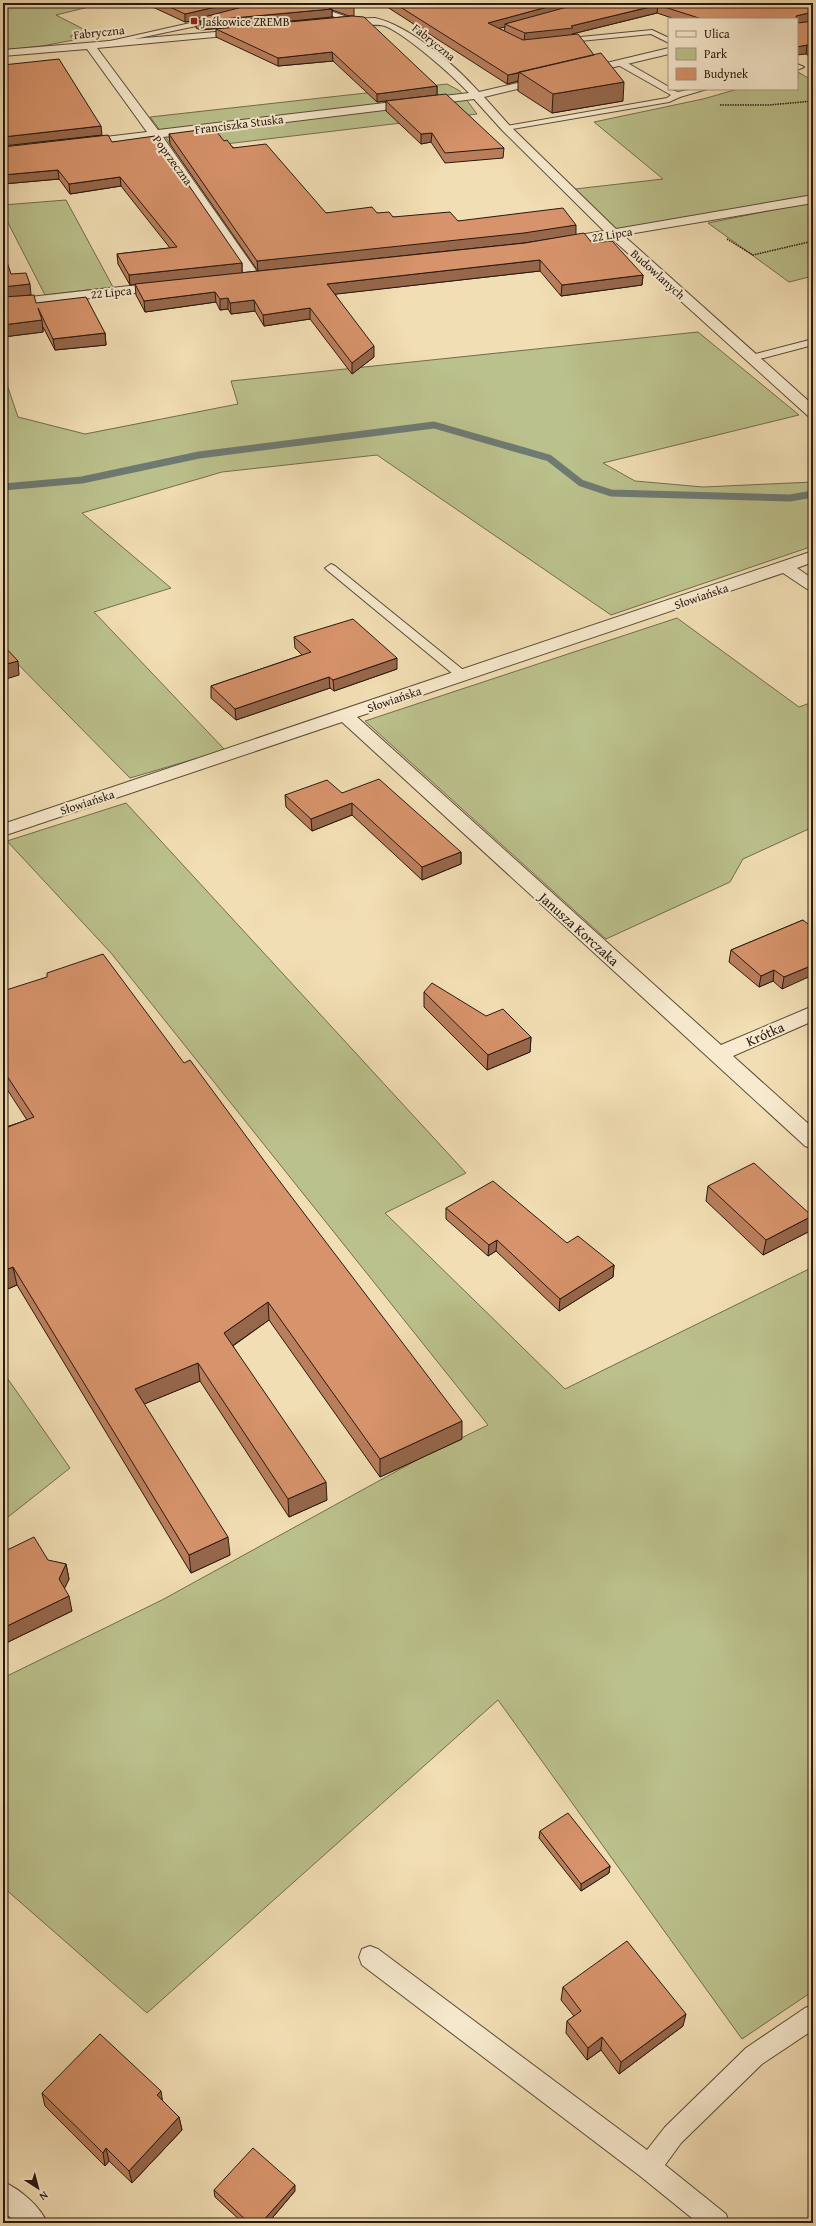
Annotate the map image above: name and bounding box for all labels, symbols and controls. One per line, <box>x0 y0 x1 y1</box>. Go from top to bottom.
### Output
place label: Jaśkowice ZREMB <box>200 13 290 30</box>
marker: Jaśkowice ZREMB <box>189 16 199 26</box>
legend <box>668 18 798 90</box>
street label: Fabryczna <box>409 19 459 65</box>
street label: Fabryczna <box>73 21 126 43</box>
text: Ulica <box>704 25 730 42</box>
text: Park <box>704 45 728 62</box>
text: Budynek <box>704 65 749 82</box>
street label: Franciszka Stuska <box>194 110 285 138</box>
street label: Poprzeczna <box>149 132 197 189</box>
street label: 22 Lipca <box>590 222 634 246</box>
street label: Budowlanych <box>627 245 689 303</box>
street label: 22 Lipca <box>90 281 133 303</box>
street label: Słowiańska <box>672 579 731 613</box>
street label: Słowiańska <box>365 682 424 716</box>
street label: Słowiańska <box>58 785 117 819</box>
street label: Janusza Korczaka <box>533 886 624 971</box>
street label: Krótka <box>743 1017 788 1051</box>
north arrow <box>18 2168 58 2208</box>
text: N <box>36 2187 52 2205</box>

